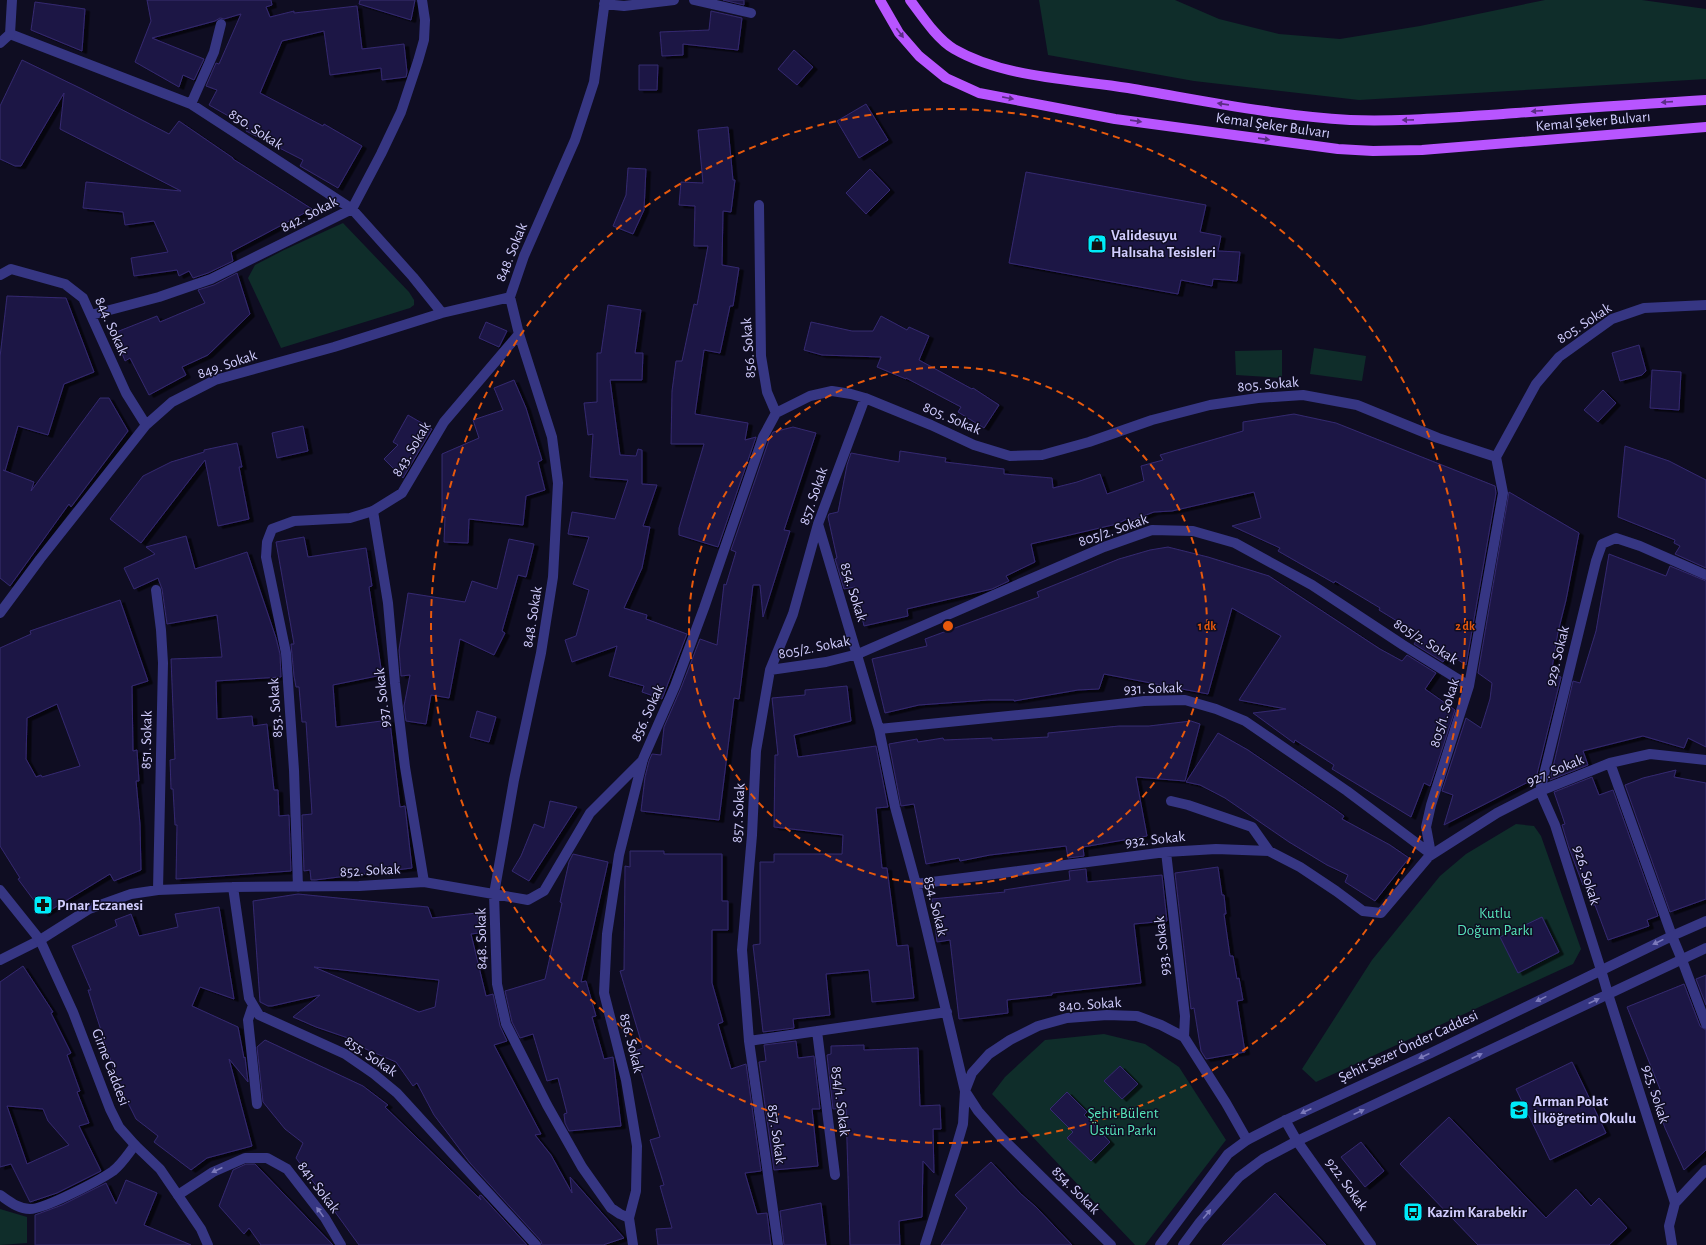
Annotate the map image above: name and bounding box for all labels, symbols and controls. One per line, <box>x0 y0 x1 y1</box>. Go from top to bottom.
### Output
one-way arrow <box>896 28 904 39</box>
one-way arrow <box>1002 96 1014 102</box>
one-way arrow <box>1661 99 1673 106</box>
one-way arrow <box>1217 101 1229 107</box>
street label: 850. Sokak <box>226 106 286 153</box>
one-way arrow <box>1531 108 1543 115</box>
street label: Kemal Şeker Bulvarı <box>1535 109 1651 134</box>
street label: Kemal Şeker Bulvarı <box>1215 110 1331 141</box>
one-way arrow <box>1401 117 1414 123</box>
one-way arrow <box>1130 118 1142 124</box>
one-way arrow <box>1258 136 1270 142</box>
street label: 842. Sokak <box>278 194 340 235</box>
street label: 848. Sokak <box>493 221 530 284</box>
place label: Validesuyu Halısaha Tesisleri <box>1111 228 1216 260</box>
shop icon: Validesuyu Halısaha Tesisleri <box>1086 233 1108 255</box>
street label: 844. Sokak <box>92 295 131 358</box>
street label: 805. Sokak <box>1554 300 1614 347</box>
street label: 856. Sokak <box>739 317 758 379</box>
street label: 849. Sokak <box>196 347 259 382</box>
street label: 805. Sokak <box>1237 374 1300 395</box>
street label: 805. Sokak <box>920 400 983 437</box>
street label: 843. Sokak <box>389 419 434 479</box>
street label: 857. Sokak <box>797 465 830 527</box>
street label: 805/2. Sokak <box>1076 511 1150 549</box>
street label: 854. Sokak <box>837 561 870 624</box>
street label: 848. Sokak <box>520 585 545 649</box>
street label: 805/2. Sokak <box>1391 616 1461 667</box>
centre of rings <box>941 619 955 633</box>
text: 1 dk <box>1198 620 1216 632</box>
text: 2 dk <box>1455 620 1475 632</box>
street label: 929. Sokak <box>1543 624 1572 688</box>
street label: 805/2. Sokak <box>777 633 851 662</box>
street label: 937. Sokak <box>372 667 393 728</box>
street label: 853. Sokak <box>266 677 285 738</box>
street label: 805/1. Sokak <box>1427 677 1462 749</box>
street label: 931. Sokak <box>1123 680 1183 697</box>
street label: 856. Sokak <box>628 682 667 744</box>
street label: 851. Sokak <box>138 710 155 770</box>
street label: 927. Sokak <box>1524 752 1586 789</box>
street label: 857. Sokak <box>729 783 748 843</box>
street label: 932. Sokak <box>1124 829 1186 850</box>
street label: 926. Sokak <box>1570 844 1603 907</box>
street label: 852. Sokak <box>339 861 401 880</box>
street label: 854. Sokak <box>921 875 950 938</box>
pharmacy icon: Pınar Eczanesi <box>32 894 54 916</box>
place label: Pınar Eczanesi <box>57 898 143 913</box>
park label: Kutlu Doğum Parkı <box>1457 906 1533 938</box>
street label: 848. Sokak <box>473 908 490 970</box>
street label: 933. Sokak <box>1152 915 1173 976</box>
one-way arrow <box>1652 939 1663 945</box>
street label: 840. Sokak <box>1058 995 1122 1014</box>
one-way arrow <box>1535 996 1546 1002</box>
one-way arrow <box>1588 998 1600 1004</box>
street label: Şehit Sezer Önder Caddesi <box>1335 1006 1480 1085</box>
street label: 856. Sokak <box>617 1012 646 1075</box>
street label: Girne Caddesi <box>89 1027 132 1108</box>
street label: 855. Sokak <box>342 1033 400 1080</box>
one-way arrow <box>1418 1053 1430 1059</box>
one-way arrow <box>1471 1053 1482 1059</box>
street label: 925. Sokak <box>1639 1063 1672 1125</box>
street label: 854/1. Sokak <box>829 1065 852 1137</box>
place label: Arman Polat İlköğretim Okulu <box>1533 1094 1636 1126</box>
school or university icon: Arman Polat İlköğretim Okulu <box>1508 1099 1530 1121</box>
street label: 857. Sokak <box>765 1103 788 1165</box>
park label: Şehit Bülent Üstün Parkı <box>1087 1106 1159 1138</box>
one-way arrow <box>1300 1108 1312 1114</box>
one-way arrow <box>1353 1109 1365 1115</box>
street label: 922. Sokak <box>1323 1155 1371 1214</box>
street label: 841. Sokak <box>295 1159 343 1216</box>
street label: 854. Sokak <box>1049 1163 1103 1217</box>
one-way arrow <box>212 1167 223 1173</box>
bus stop icon: Kazim Karabekir <box>1402 1201 1424 1223</box>
place label: Kazim Karabekir <box>1427 1205 1528 1220</box>
one-way arrow <box>316 1207 324 1217</box>
one-way arrow <box>1203 1209 1212 1220</box>

